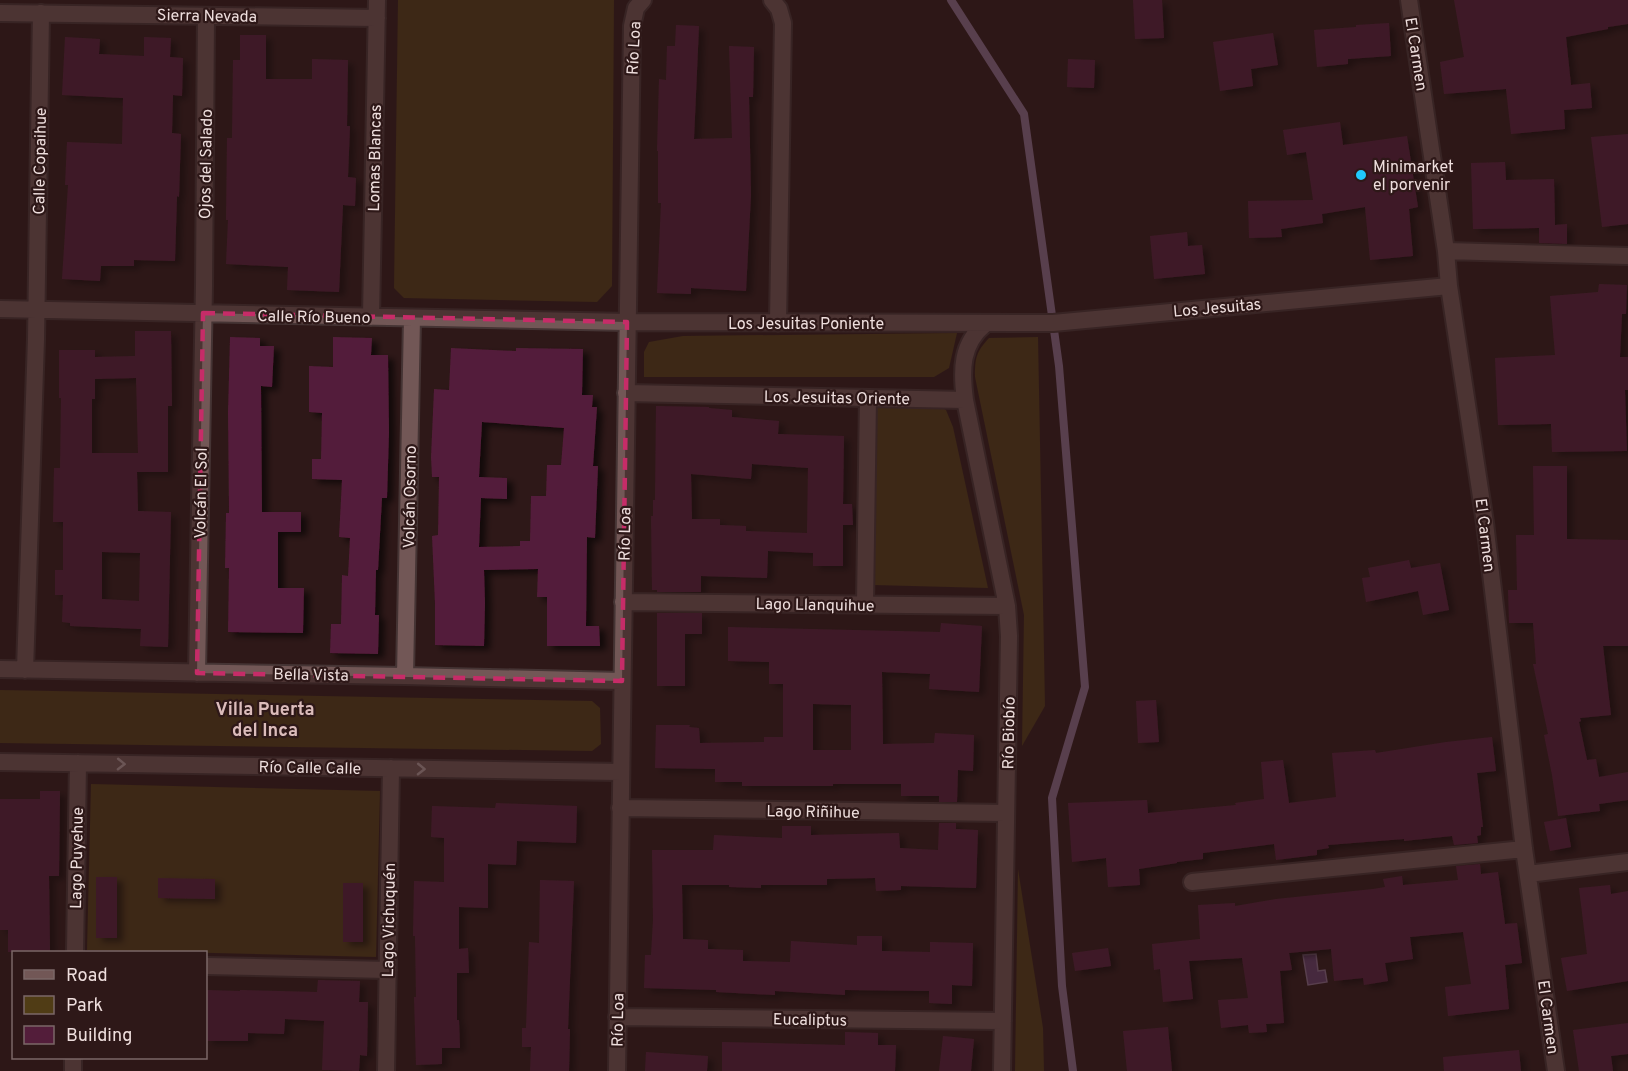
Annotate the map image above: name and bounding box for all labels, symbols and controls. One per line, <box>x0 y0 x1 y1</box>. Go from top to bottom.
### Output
street label: Sierra Nevada <box>157 6 257 28</box>
street label: El Carmen <box>1399 16 1431 93</box>
street label: Río Loa <box>624 21 646 76</box>
street label: Lomas Blancas <box>365 104 387 212</box>
street label: Calle Copaihue <box>30 107 52 215</box>
street label: Ojos del Salado <box>196 109 218 219</box>
place label: Minimarket el porvenir <box>1373 158 1454 196</box>
marker: Minimarket el porvenir <box>1354 168 1368 182</box>
street label: Los Jesuitas <box>1172 295 1262 323</box>
street label: Calle Río Bueno <box>257 307 371 329</box>
street label: Los Jesuitas Poniente <box>728 315 884 335</box>
street label: Los Jesuitas Oriente <box>764 388 910 410</box>
street label: Volcán Osorno <box>400 445 422 549</box>
street label: Volcán El Sol <box>191 447 213 539</box>
street label: El Carmen <box>1470 497 1498 573</box>
street label: Río Loa <box>616 507 636 561</box>
street label: Lago Llanquihue <box>755 595 875 617</box>
street label: Bella Vista <box>273 665 349 687</box>
street label: Río Biobío <box>999 696 1021 770</box>
district label: Villa Puerta del Inca <box>215 699 315 743</box>
one-way arrow <box>117 758 126 770</box>
street label: Río Calle Calle <box>258 758 361 780</box>
one-way arrow <box>417 763 426 775</box>
street label: Lago Riñihue <box>766 802 860 824</box>
street label: Lago Puyehue <box>67 807 89 909</box>
street label: Lago Vichuquén <box>379 863 401 977</box>
legend <box>12 951 207 1059</box>
text: Road <box>66 965 108 988</box>
street label: El Carmen <box>1532 979 1562 1055</box>
street label: Río Loa <box>609 993 629 1047</box>
text: Park <box>66 995 103 1018</box>
street label: Eucaliptus <box>773 1010 847 1032</box>
text: Building <box>66 1025 132 1048</box>

